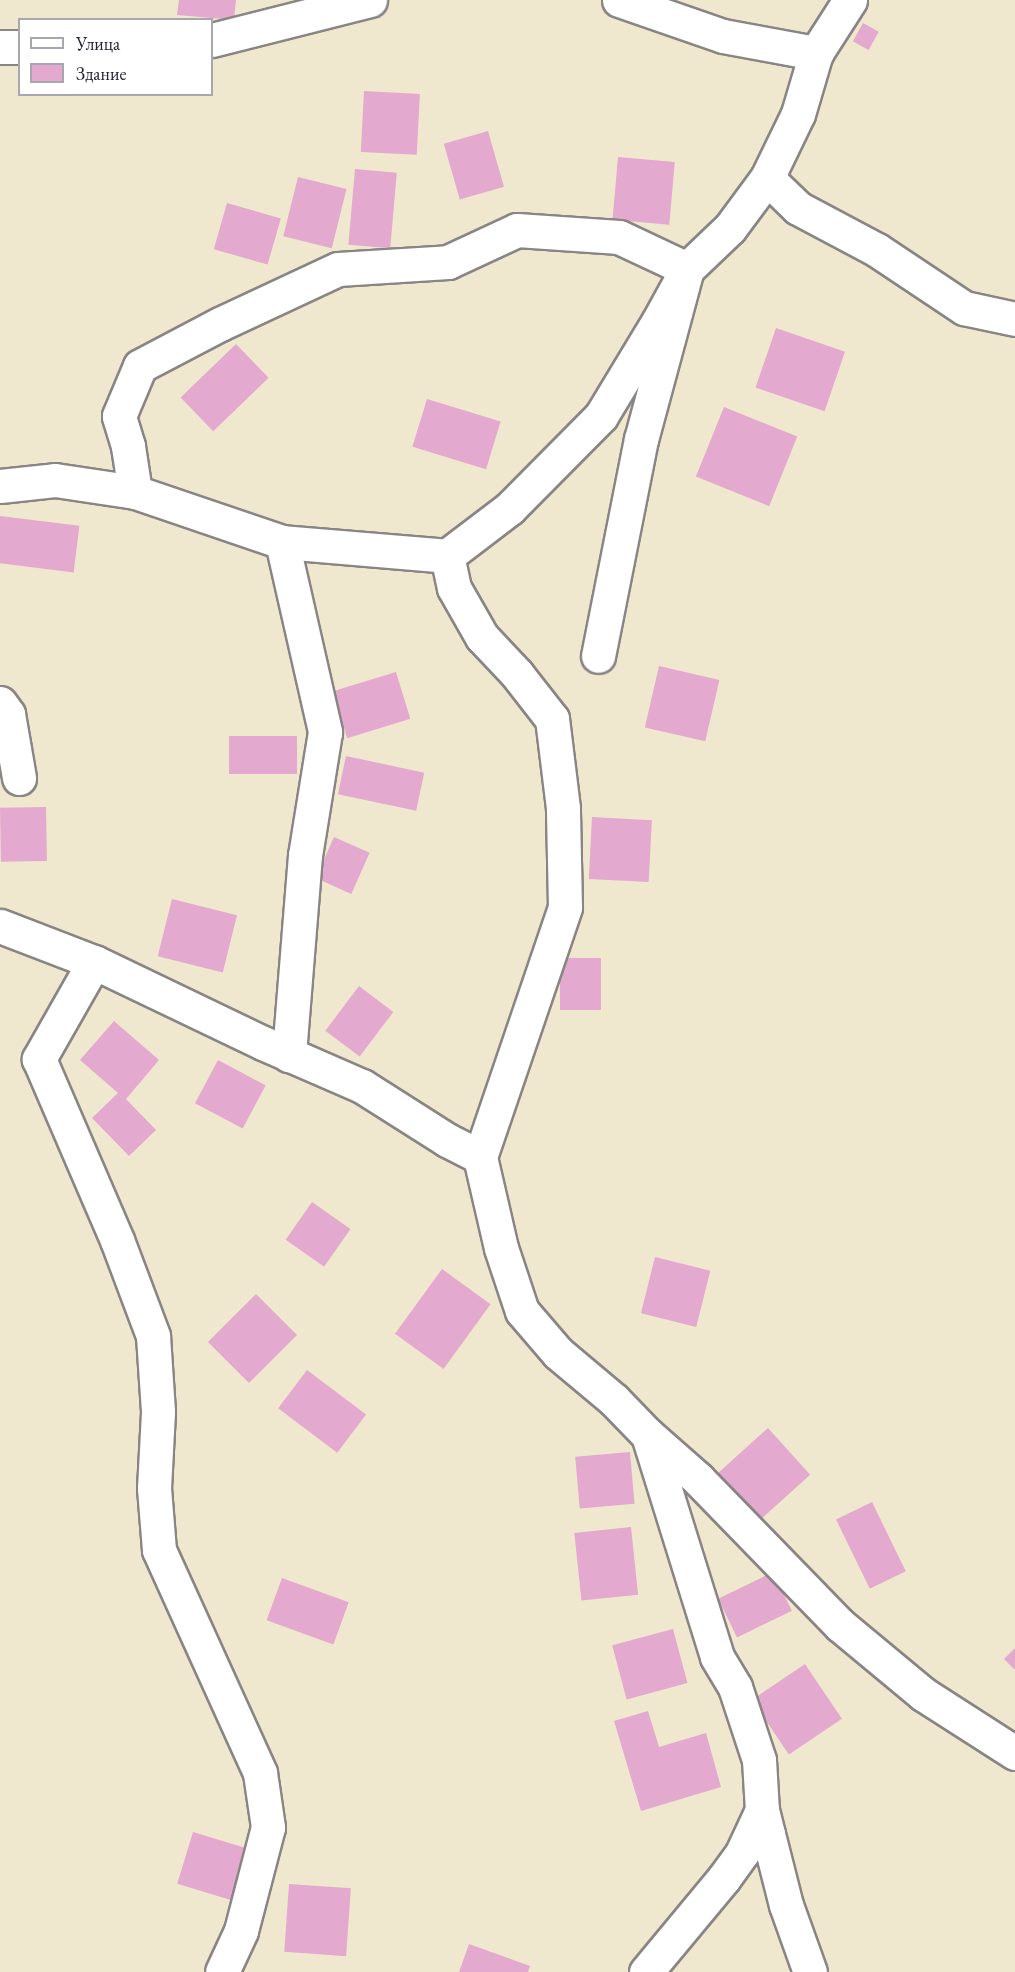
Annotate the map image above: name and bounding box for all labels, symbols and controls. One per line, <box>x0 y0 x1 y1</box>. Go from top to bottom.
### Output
legend <box>18 18 213 96</box>
text: Улица <box>76 32 120 55</box>
text: Здание <box>76 62 126 85</box>

